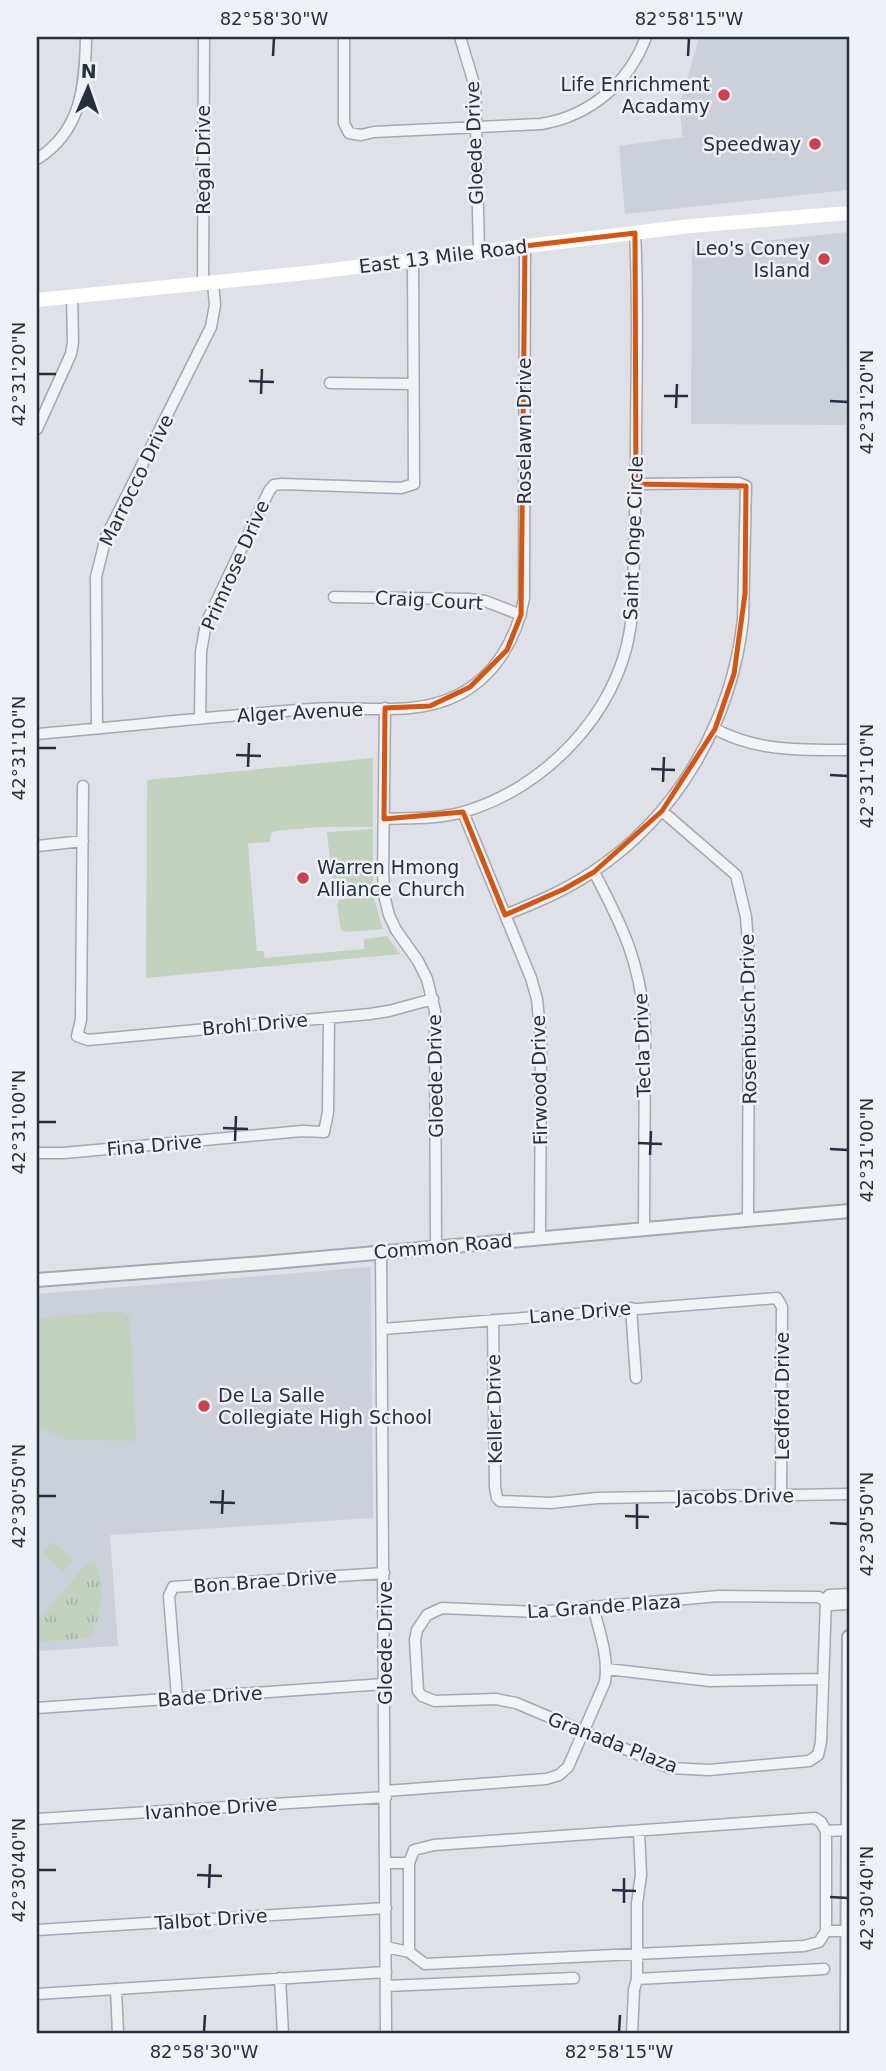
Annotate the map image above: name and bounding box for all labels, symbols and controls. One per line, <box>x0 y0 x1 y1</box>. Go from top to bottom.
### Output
text: 82°58'30"W <box>220 8 329 29</box>
text: 82°58'15"W <box>635 8 744 29</box>
north arrow <box>52 52 122 122</box>
text: N <box>80 60 97 82</box>
place label: Life Enrichment Acadamy <box>560 73 710 117</box>
street label: Gloede Drive <box>461 81 487 205</box>
marker: Life Enrichment Acadamy <box>716 87 732 103</box>
street label: Regal Drive <box>192 105 214 215</box>
place label: Speedway <box>703 133 801 155</box>
marker: Speedway <box>807 136 823 152</box>
street label: East 13 Mile Road <box>357 235 529 277</box>
place label: Leo's Coney Island <box>695 237 810 281</box>
marker: Leo's Coney Island <box>816 251 832 267</box>
text: 42°31'20"N <box>8 322 29 426</box>
text: 42°31'20"N <box>856 350 877 454</box>
street label: Roselawn Drive <box>513 358 535 504</box>
street label: Marrocco Drive <box>95 411 177 549</box>
street label: Saint Onge Circle <box>619 455 647 621</box>
street label: Primrose Drive <box>196 497 274 633</box>
street label: Craig Court <box>374 586 484 614</box>
text: 42°31'10"N <box>8 696 29 800</box>
street label: Alger Avenue <box>236 698 364 726</box>
text: 42°31'10"N <box>856 724 877 828</box>
place label: Warren Hmong Alliance Church <box>317 856 465 900</box>
marker: Warren Hmong Alliance Church <box>295 870 311 886</box>
street label: Rosenbusch Drive <box>736 933 760 1105</box>
street label: Tecla Drive <box>629 993 655 1098</box>
street label: Brohl Drive <box>201 1008 309 1040</box>
street label: Gloede Drive <box>423 1014 447 1138</box>
street label: Firwood Drive <box>527 1015 551 1145</box>
text: 42°31'00"N <box>8 1070 29 1174</box>
text: 42°31'00"N <box>856 1098 877 1202</box>
street label: Fina Drive <box>106 1130 202 1160</box>
street label: Common Road <box>373 1229 513 1263</box>
street label: Lane Drive <box>528 1297 632 1327</box>
street label: Ledford Drive <box>771 1332 793 1460</box>
street label: Keller Drive <box>482 1354 506 1464</box>
place label: De La Salle Collegiate High School <box>218 1384 432 1428</box>
marker: De La Salle Collegiate High School <box>196 1398 212 1414</box>
text: 42°30'50"N <box>8 1444 29 1548</box>
text: 42°30'50"N <box>856 1472 877 1576</box>
street label: Jacobs Drive <box>675 1484 794 1508</box>
street label: Bon Brae Drive <box>193 1565 337 1597</box>
street label: Gloede Drive <box>374 1581 396 1705</box>
street label: La Grande Plaza <box>526 1590 682 1622</box>
street label: Bade Drive <box>157 1681 263 1711</box>
street label: Granada Plaza <box>545 1707 681 1777</box>
street label: Ivanhoe Drive <box>144 1792 278 1824</box>
text: 42°30'40"N <box>8 1818 29 1922</box>
text: 42°30'40"N <box>856 1846 877 1950</box>
street label: Talbot Drive <box>153 1904 268 1934</box>
text: 82°58'30"W <box>150 2041 259 2062</box>
text: 82°58'15"W <box>565 2041 674 2062</box>

